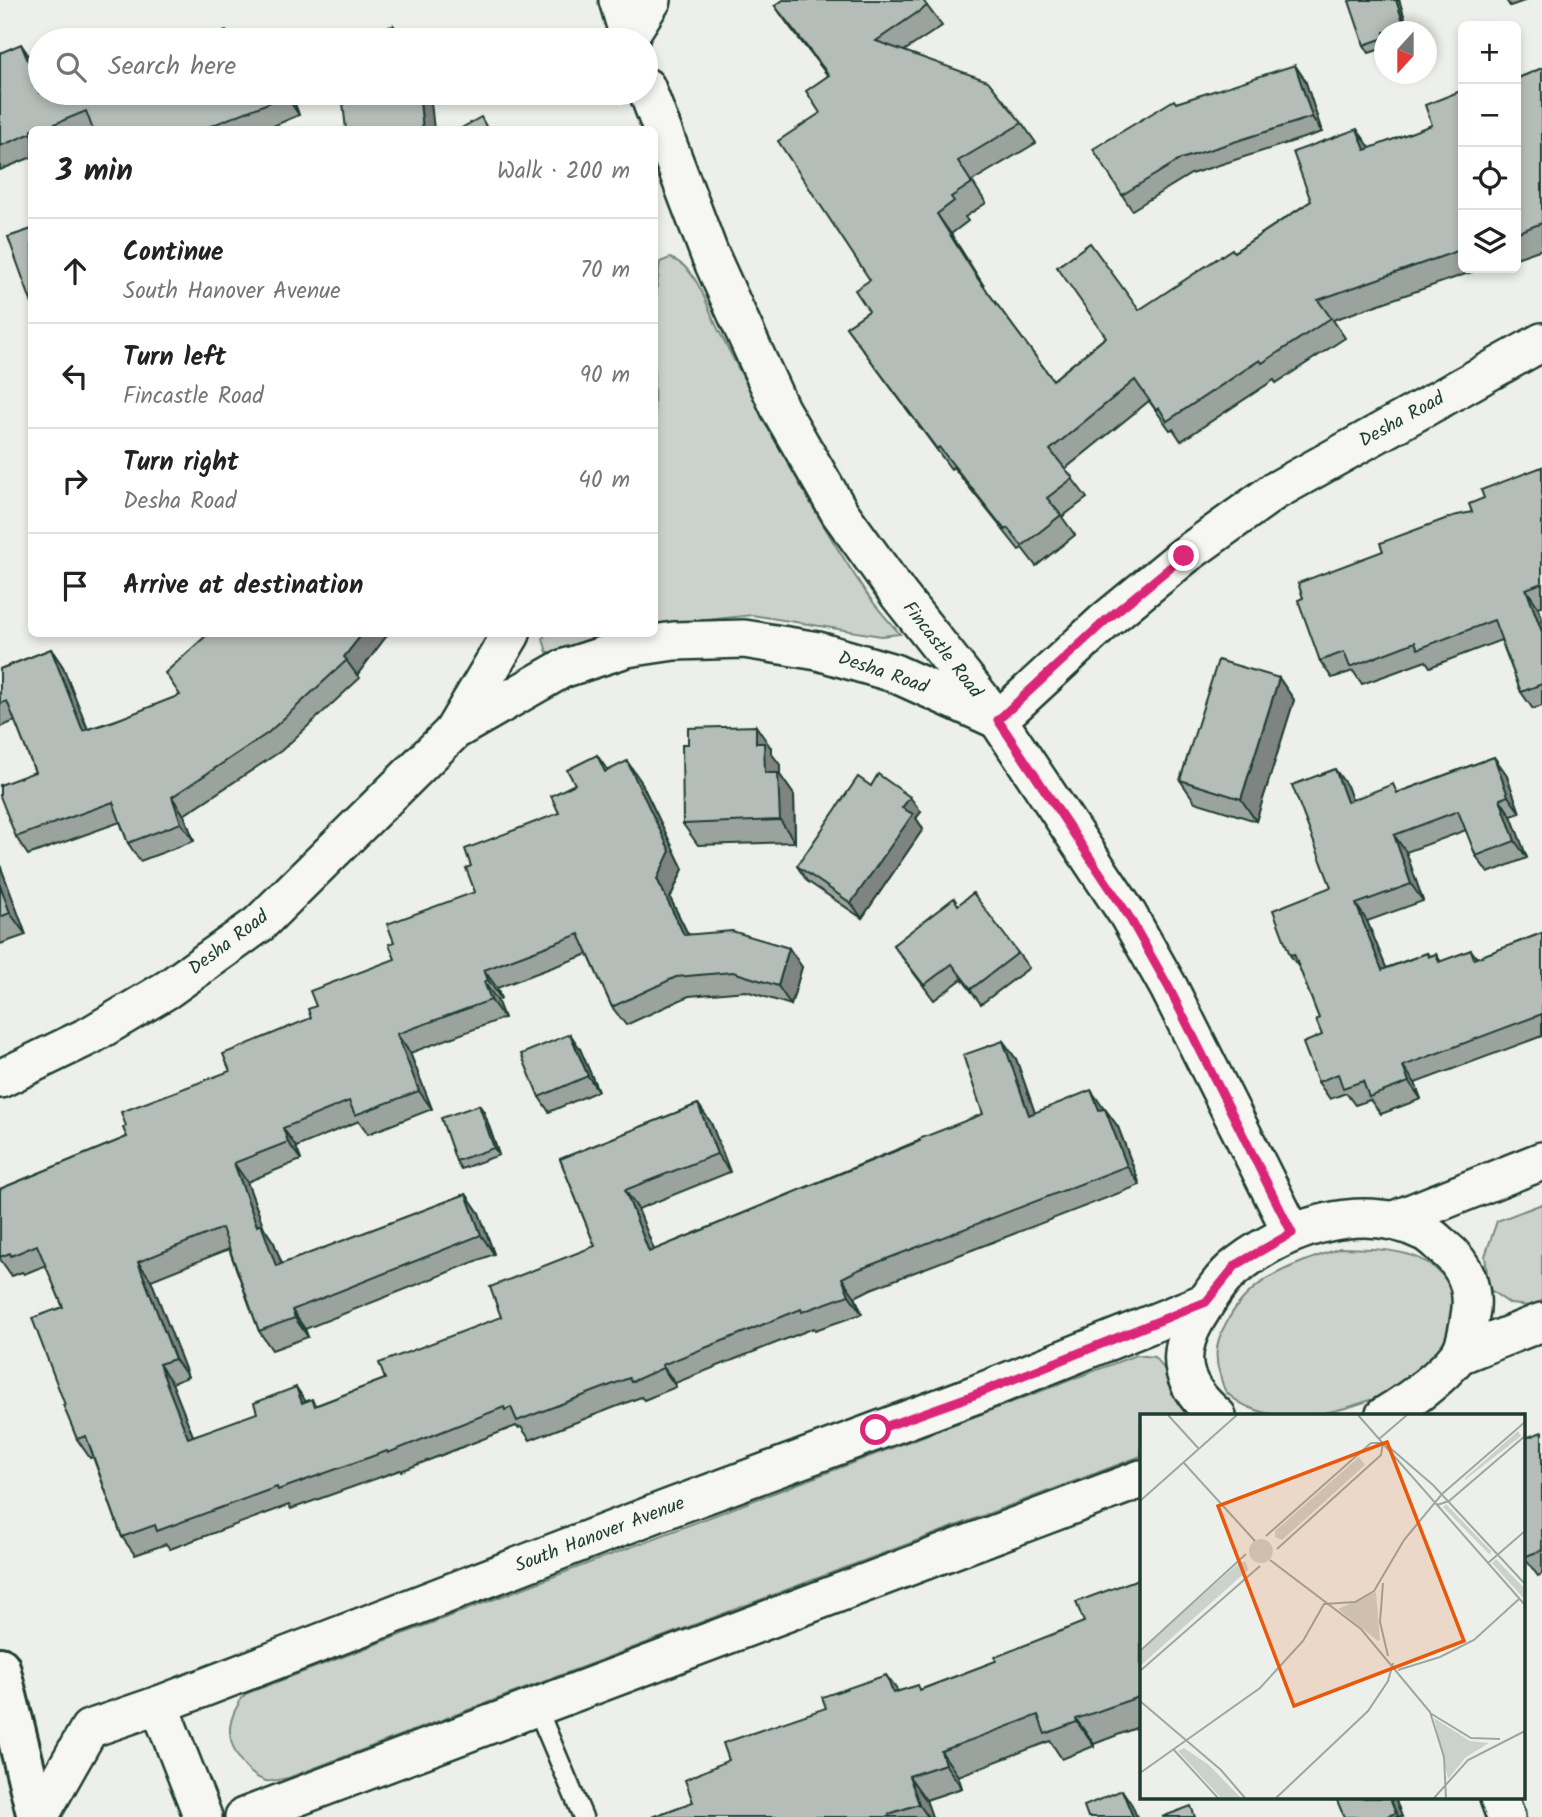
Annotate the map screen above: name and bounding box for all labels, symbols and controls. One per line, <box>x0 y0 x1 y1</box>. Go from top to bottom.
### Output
north arrow <box>1374 21 1437 84</box>
map controls <box>1458 21 1521 273</box>
button: + <box>1458 21 1521 84</box>
search box <box>28 28 658 105</box>
text: Search here <box>108 46 236 88</box>
icon: search <box>52 48 90 86</box>
button: − <box>1458 84 1521 147</box>
button: locate <box>1458 147 1521 210</box>
text: 3 min <box>56 148 133 196</box>
text: Walk · 200 m <box>497 154 630 190</box>
button: layers <box>1458 210 1521 273</box>
text: Continue <box>123 232 224 274</box>
icon: ahead <box>56 252 94 290</box>
text: 70 m <box>580 253 630 289</box>
text: South Hanover Avenue <box>123 274 341 310</box>
text: Turn left <box>123 337 226 379</box>
icon: left <box>56 357 94 395</box>
text: 90 m <box>580 358 630 394</box>
text: Fincastle Road <box>123 379 264 415</box>
street label: Desha Road <box>1354 384 1451 456</box>
text: Turn right <box>123 442 239 484</box>
icon: right <box>56 462 94 500</box>
text: 40 m <box>578 463 630 499</box>
text: Desha Road <box>123 484 236 520</box>
route end <box>1168 540 1199 571</box>
text: Arrive at destination <box>123 565 363 607</box>
icon: arrive <box>56 567 94 605</box>
street label: Fincastle Road <box>894 595 990 705</box>
street label: Desha Road <box>834 644 933 703</box>
street label: Desha Road <box>183 903 276 983</box>
route start <box>860 1414 891 1445</box>
inset map <box>1140 1414 1524 1800</box>
street label: South Hanover Avenue <box>511 1489 690 1581</box>

